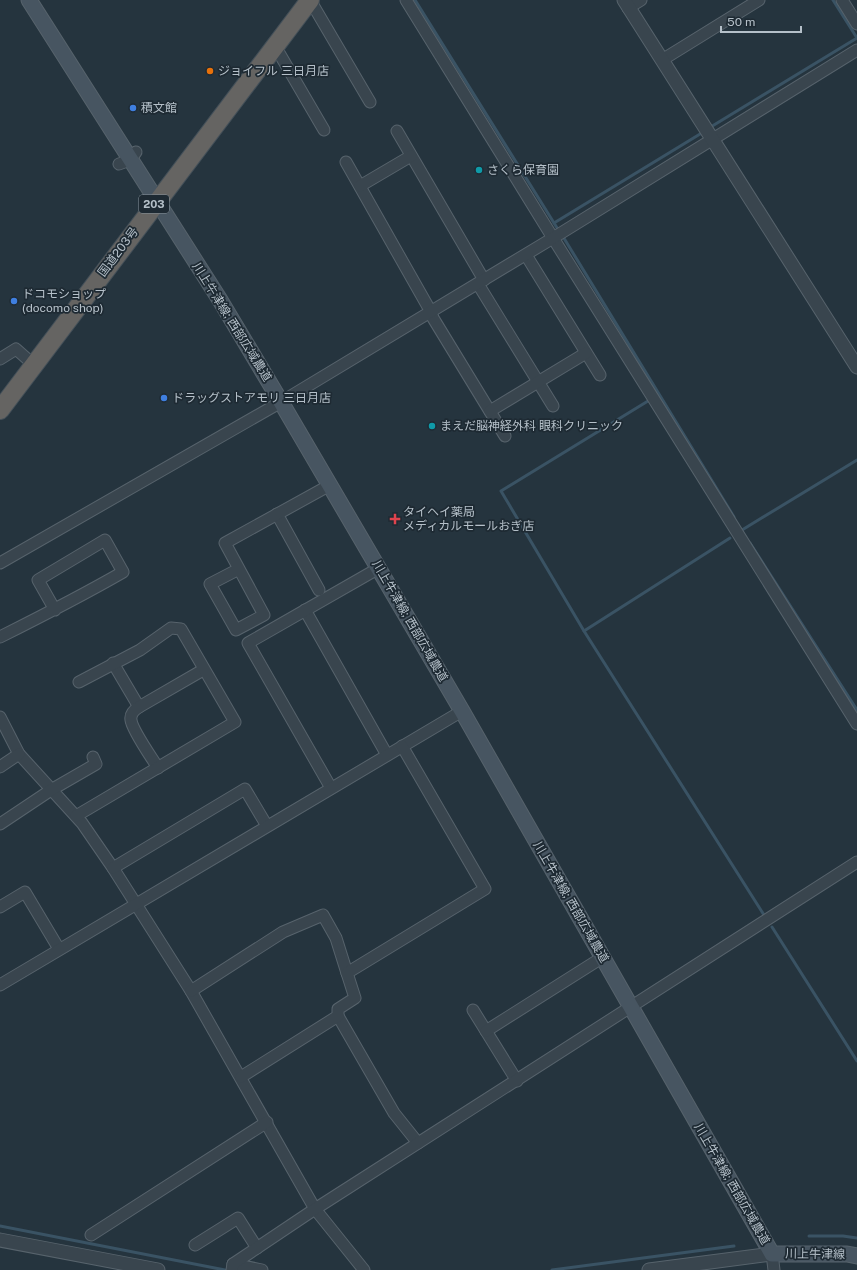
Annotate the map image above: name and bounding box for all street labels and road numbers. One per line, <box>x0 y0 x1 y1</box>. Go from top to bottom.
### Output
road number: 203 <box>139 195 169 213</box>
street label: 国道203号 <box>95 225 141 279</box>
street label: 川上牛津線; 西部広域農道 <box>190 260 274 384</box>
street label: 川上牛津線; 西部広域農道 <box>369 558 451 684</box>
street label: 川上牛津線; 西部広域農道 <box>530 839 612 965</box>
street label: 川上牛津線; 西部広域農道 <box>691 1121 773 1247</box>
street label: 川上牛津線 <box>785 1246 845 1262</box>

